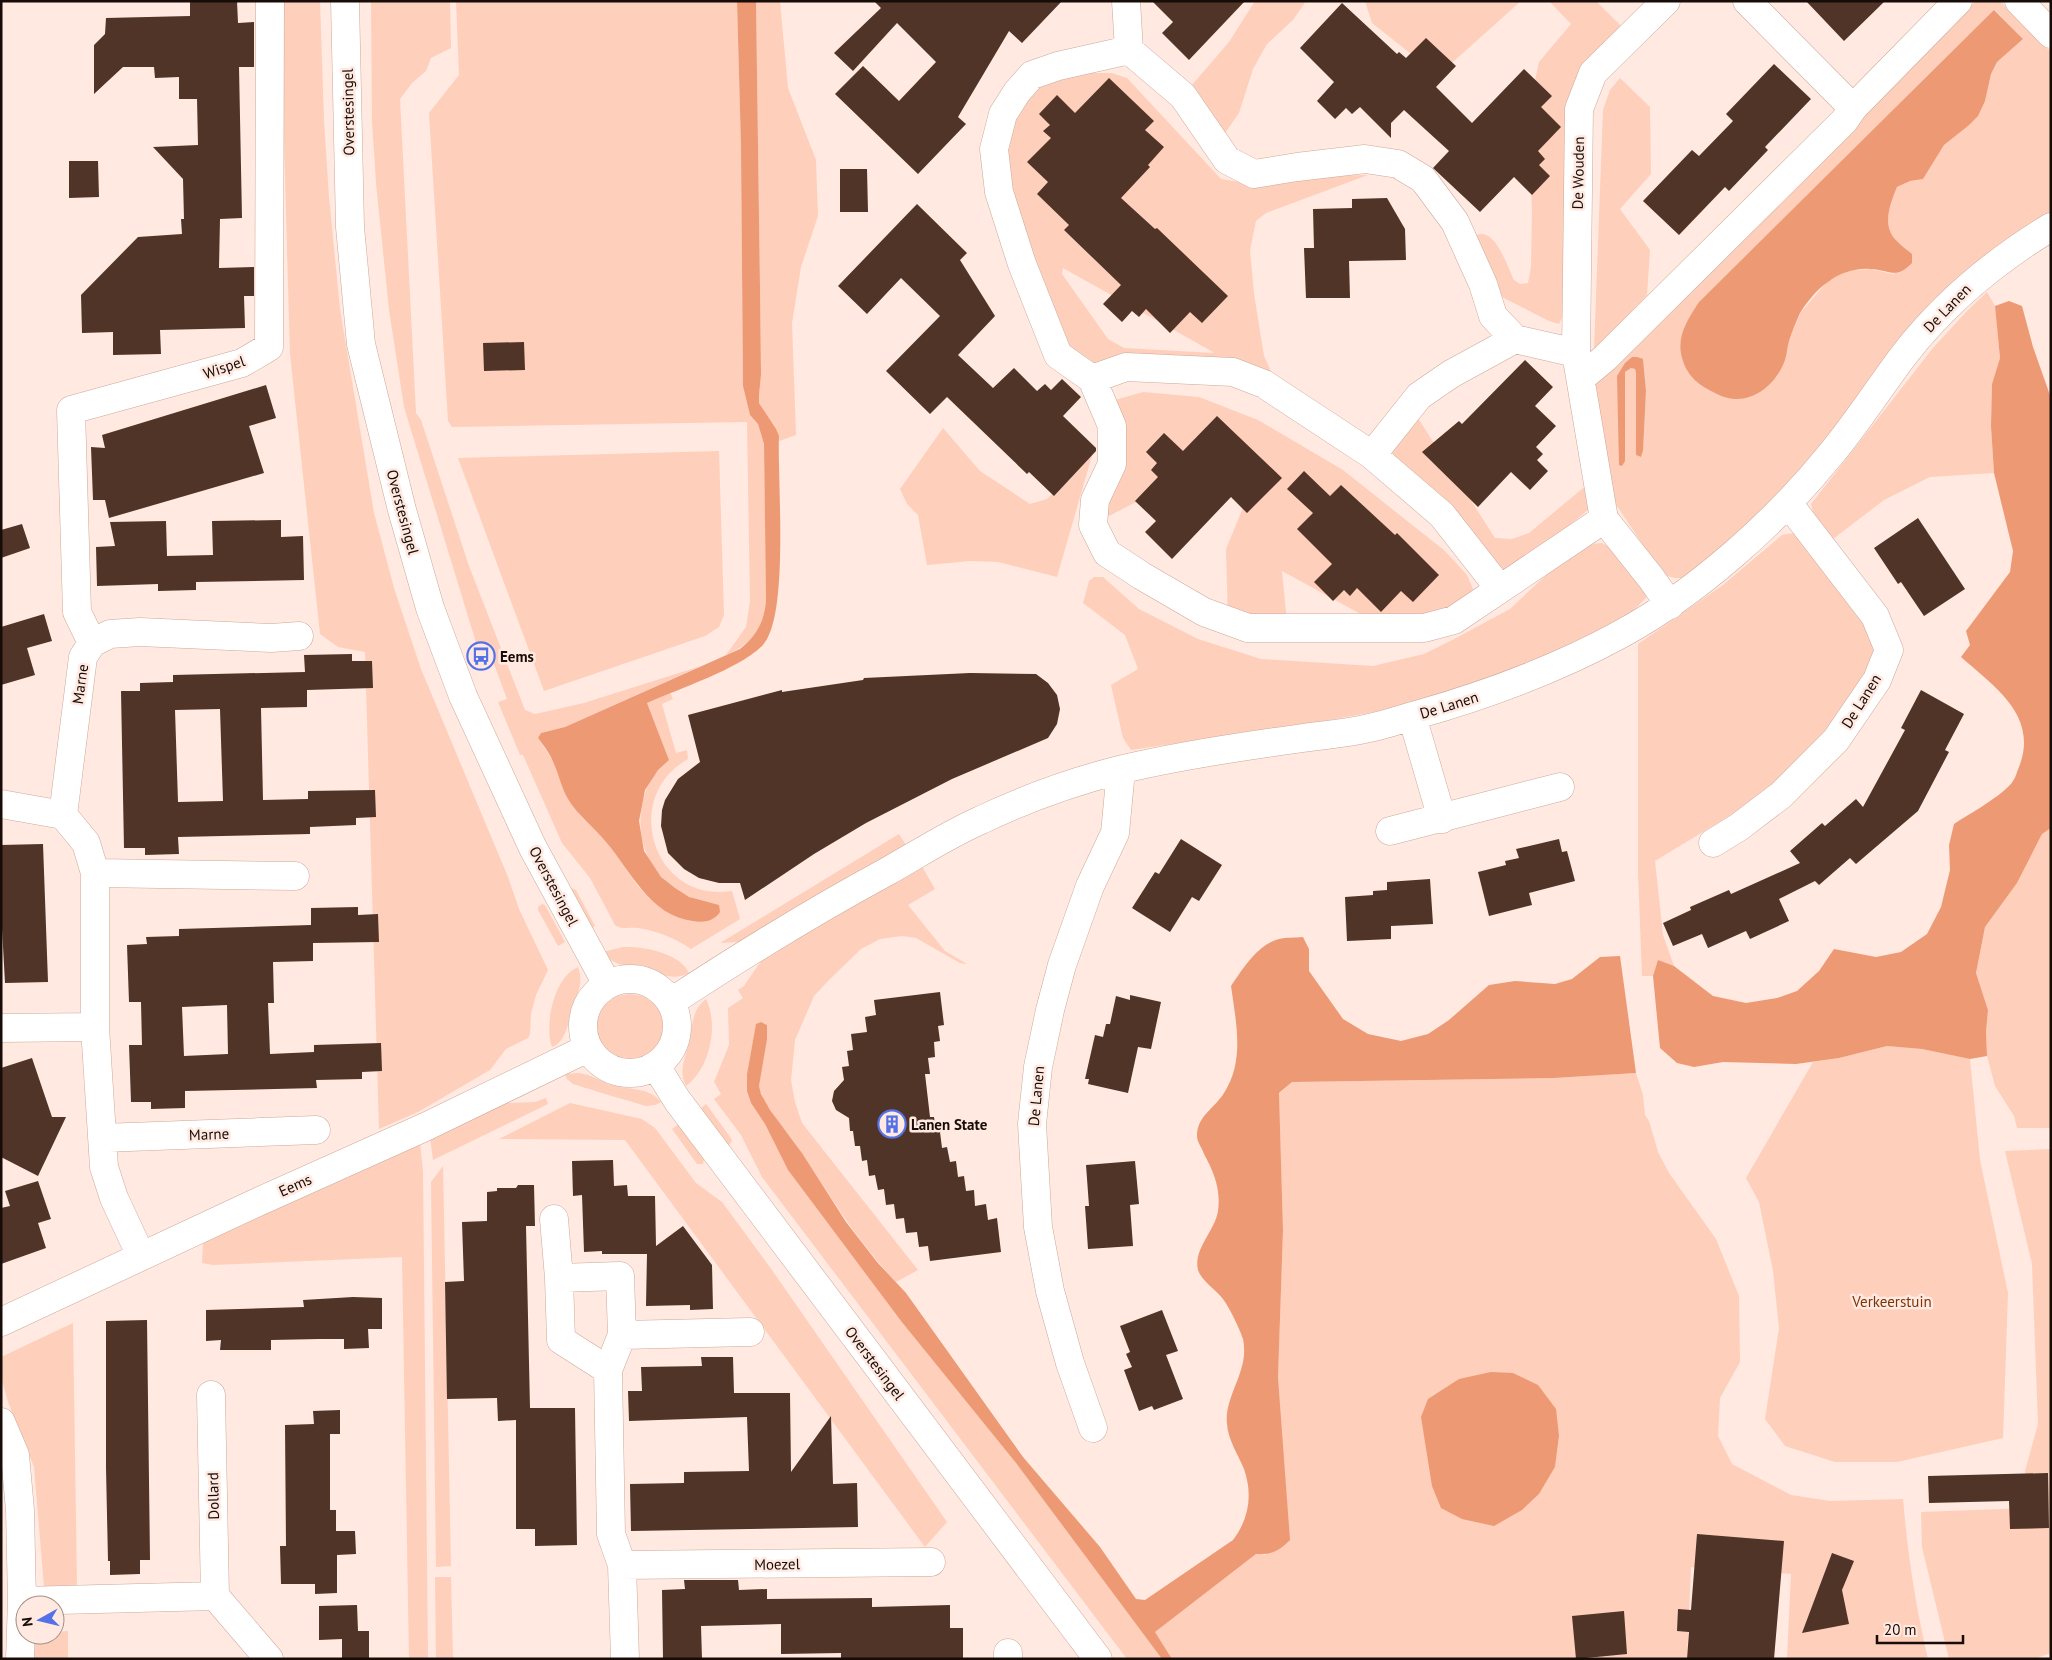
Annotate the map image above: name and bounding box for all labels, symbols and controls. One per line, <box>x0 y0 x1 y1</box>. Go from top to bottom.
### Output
street label: Overstesingel <box>338 68 358 156</box>
street label: De Wouden <box>1568 136 1588 210</box>
street label: De Lanen <box>1919 280 1975 336</box>
street label: Wispel <box>201 351 248 383</box>
street label: Overstesingel <box>383 467 424 557</box>
bus stop icon: Eems <box>466 641 496 671</box>
place label: Eems <box>500 647 534 666</box>
street label: Marne <box>68 663 92 705</box>
street label: De Lanen <box>1837 670 1885 732</box>
street label: De Lanen <box>1417 687 1481 723</box>
street label: Overstesingel <box>525 843 583 930</box>
street label: De Lanen <box>1024 1065 1048 1127</box>
building icon: Lanen State <box>877 1109 907 1139</box>
place label: Lanen State <box>911 1115 988 1134</box>
street label: Marne <box>189 1124 229 1144</box>
street label: Eems <box>276 1169 314 1201</box>
park label: Verkeerstuin <box>1851 1292 1932 1311</box>
street label: Overstesingel <box>841 1322 909 1404</box>
street label: Dollard <box>203 1472 223 1520</box>
street label: Moezel <box>754 1554 801 1574</box>
north arrow <box>15 1595 65 1645</box>
scale bar <box>1877 1612 1963 1644</box>
text: N <box>18 1616 37 1628</box>
text: 20 m <box>1884 1620 1917 1639</box>

